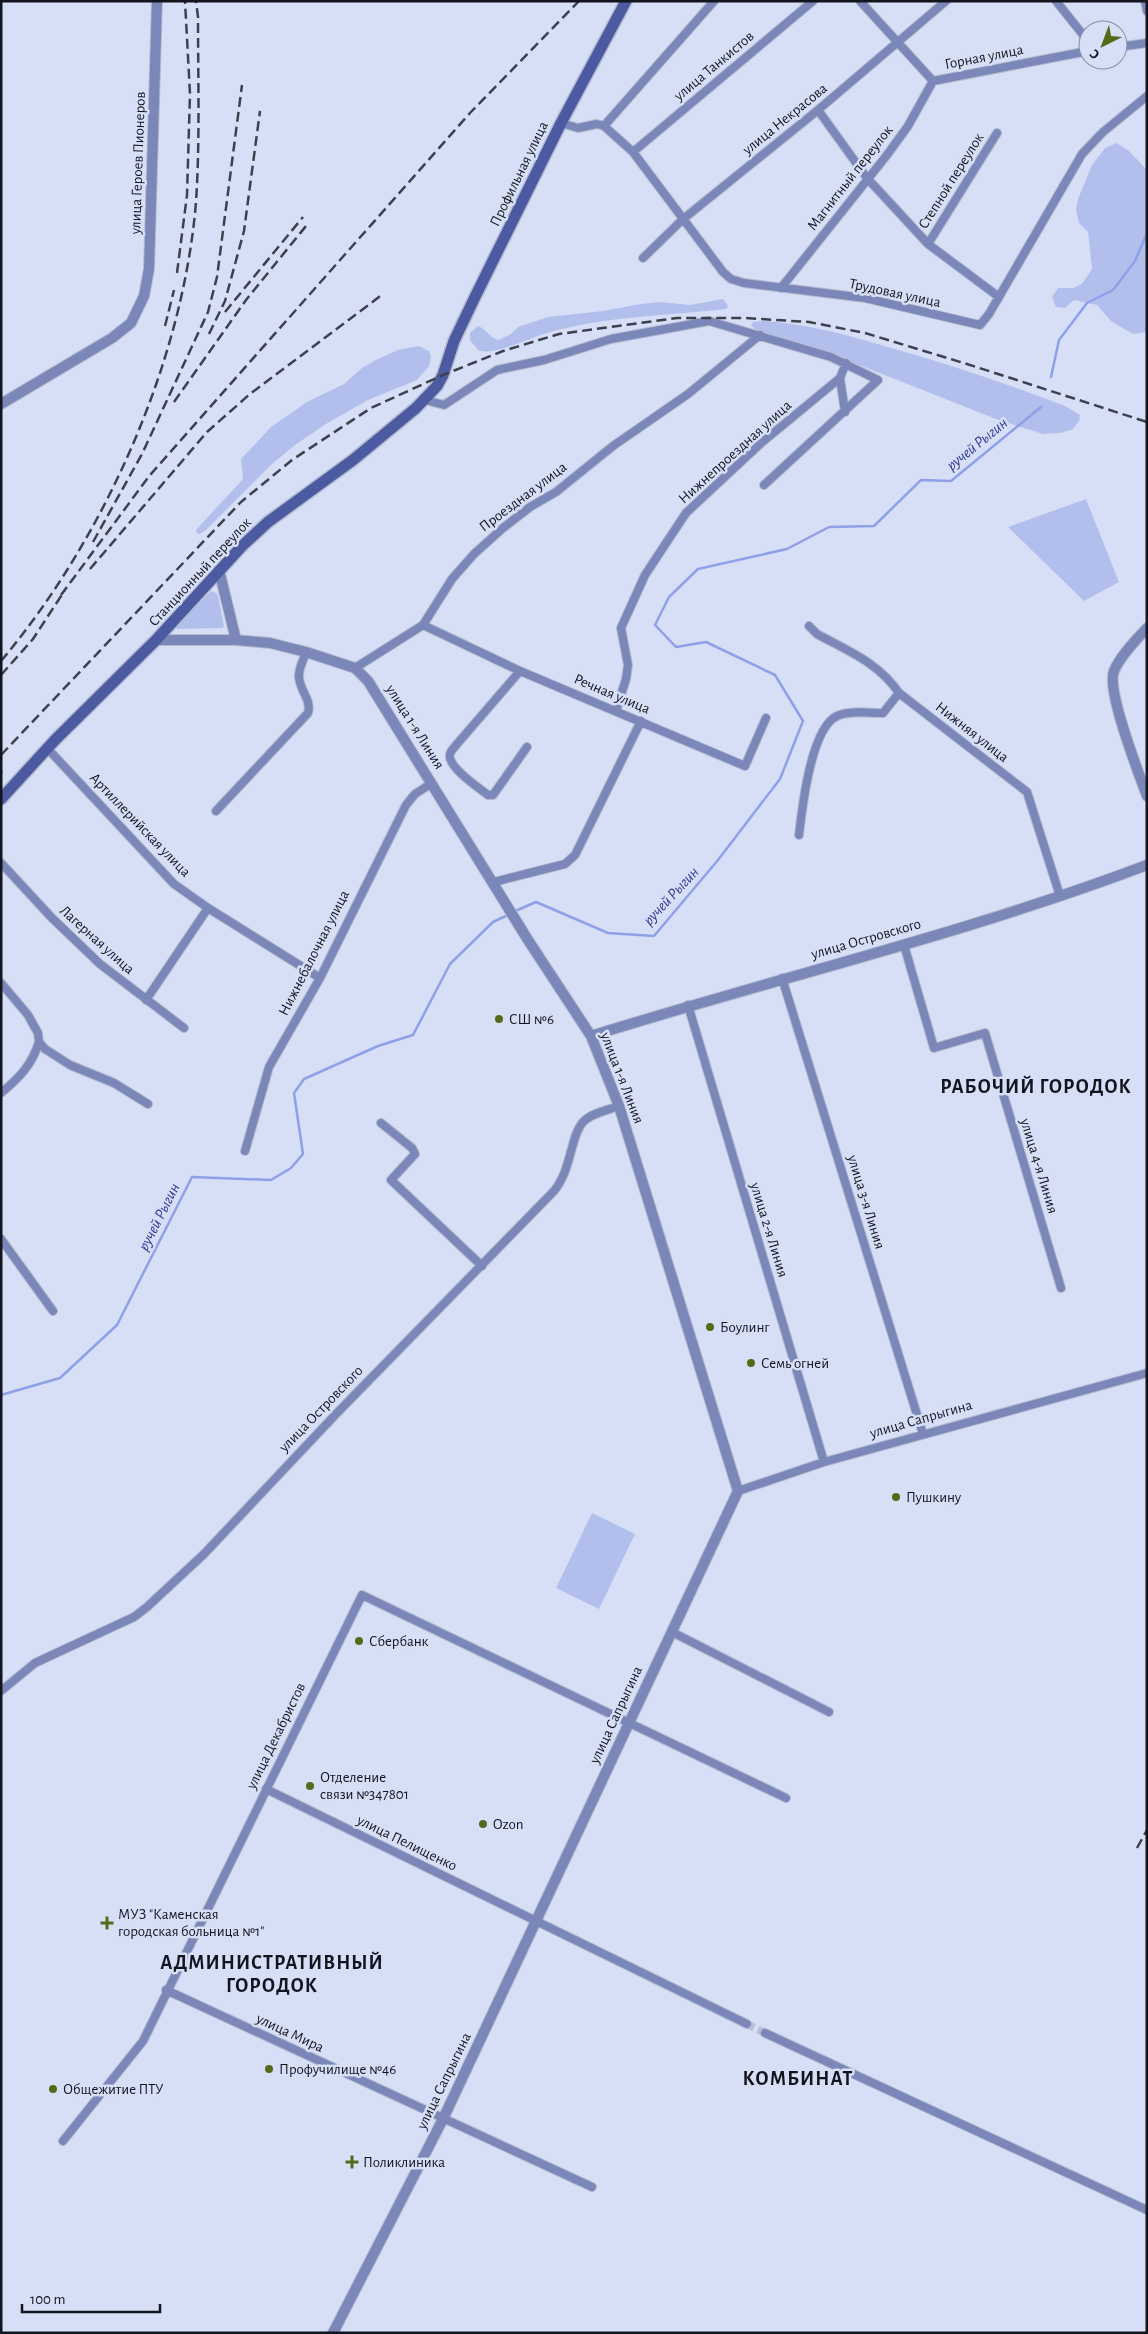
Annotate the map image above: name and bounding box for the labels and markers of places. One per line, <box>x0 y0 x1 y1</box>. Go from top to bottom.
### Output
place label: СШ №6 <box>509 1012 554 1027</box>
marker: СШ №6 <box>493 1013 505 1025</box>
place label: Боулинг <box>720 1320 770 1335</box>
marker: Боулинг <box>704 1321 716 1333</box>
place label: Семь огней <box>761 1356 829 1371</box>
marker: Семь огней <box>745 1357 757 1369</box>
place label: Пушкину <box>906 1490 962 1505</box>
marker: Пушкину <box>890 1491 902 1503</box>
place label: Сбербанк <box>369 1634 429 1649</box>
marker: Сбербанк <box>353 1635 365 1647</box>
place label: Отделение связи №347801 <box>320 1770 409 1802</box>
marker: Отделение связи №347801 <box>304 1780 316 1792</box>
place label: Ozon <box>493 1817 523 1832</box>
marker: Ozon <box>477 1818 489 1830</box>
place label: МУЗ "Каменская городская больница №1" <box>118 1907 264 1939</box>
marker: МУЗ "Каменская городская больница №1" <box>100 1916 114 1930</box>
place label: Профучилище №46 <box>279 2062 396 2077</box>
marker: Профучилище №46 <box>263 2063 275 2075</box>
place label: Общежитие ПТУ <box>63 2082 164 2097</box>
marker: Общежитие ПТУ <box>47 2083 59 2095</box>
marker: Поликлиника <box>345 2155 359 2169</box>
place label: Поликлиника <box>363 2155 445 2170</box>

